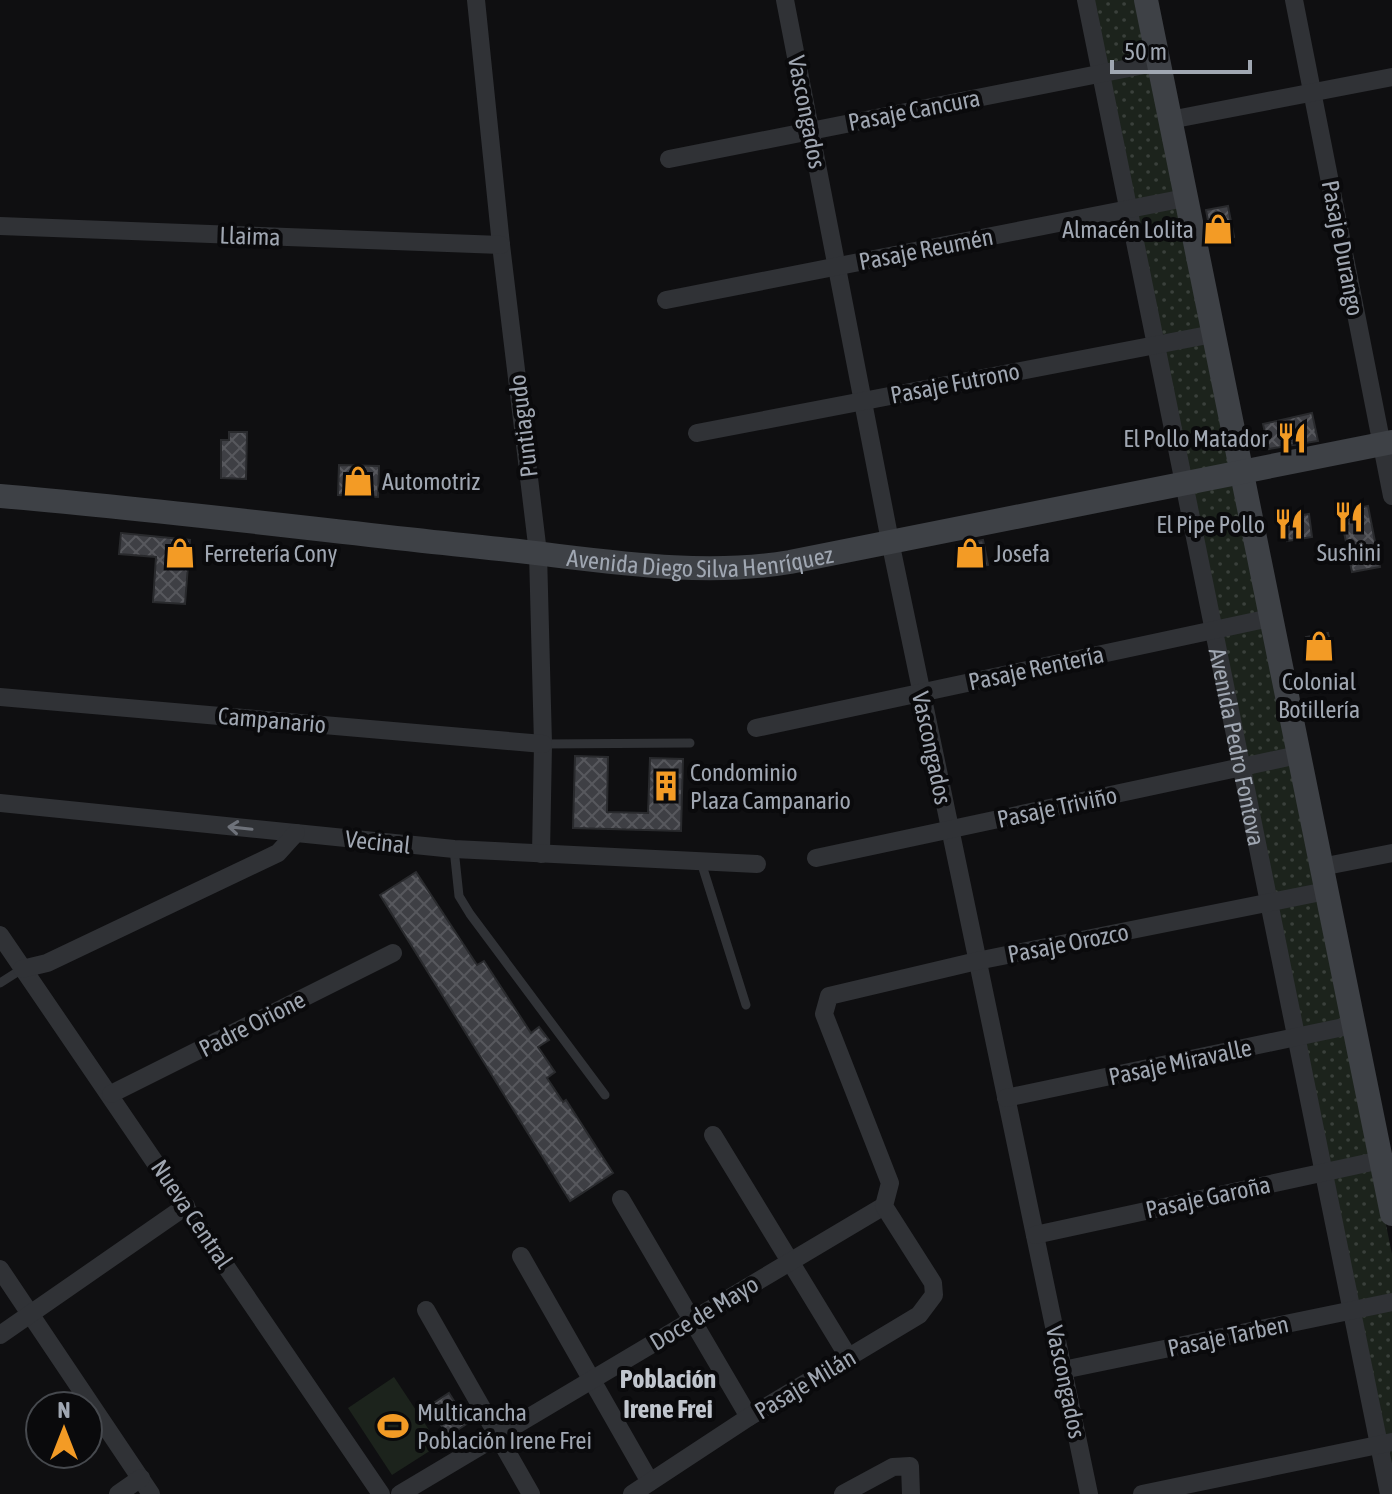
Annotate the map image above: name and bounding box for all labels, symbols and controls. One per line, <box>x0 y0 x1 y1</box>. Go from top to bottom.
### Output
scale bar <box>1112 24 1250 74</box>
text: 50 m <box>1124 38 1167 65</box>
street label: Vascongados <box>783 53 831 171</box>
street label: Pasaje Cancura <box>846 84 982 136</box>
street label: Pasaje Durango <box>1317 178 1369 318</box>
shop icon: Almacén Lolita <box>1201 212 1235 246</box>
place label: Almacén Lolita <box>1062 216 1194 243</box>
street label: Llaima <box>219 221 281 251</box>
street label: Pasaje Reumén <box>857 223 995 275</box>
street label: Pasaje Futrono <box>888 357 1022 409</box>
street label: Puntiagudo <box>503 373 543 479</box>
restaurant icon: El Pollo Matador <box>1275 421 1309 455</box>
place label: El Pollo Matador <box>1123 425 1269 452</box>
shop icon: Automotriz <box>341 464 375 498</box>
place label: Automotriz <box>382 468 480 495</box>
restaurant icon: Sushini <box>1332 500 1366 534</box>
restaurant icon: El Pipe Pollo <box>1272 507 1306 541</box>
place label: El Pipe Pollo <box>1156 511 1265 538</box>
shop icon: Ferretería Cony <box>163 536 197 570</box>
shop icon: Josefa <box>953 536 987 570</box>
place label: Sushini <box>1317 539 1381 566</box>
place label: Ferretería Cony <box>204 540 337 567</box>
street label: Avenida Diego Silva Henríquez <box>566 540 836 582</box>
place label: Josefa <box>994 540 1050 567</box>
shop icon: Colonial Botillería <box>1302 629 1336 663</box>
street label: Pasaje Rentería <box>966 640 1106 696</box>
street label: Avenida Pedro Fontova <box>1204 645 1271 848</box>
place label: Colonial Botillería <box>1278 668 1360 723</box>
street label: Vascongados <box>907 689 957 807</box>
street label: Campanario <box>217 702 327 738</box>
place label: Condominio Plaza Campanario <box>690 759 851 814</box>
building icon: Condominio Plaza Campanario <box>649 769 683 803</box>
street label: Pasaje Triviño <box>995 781 1119 833</box>
one-way arrow <box>227 820 254 835</box>
street label: Vecinal <box>344 825 413 859</box>
street label: Pasaje Orozco <box>1005 918 1131 968</box>
street label: Padre Orione <box>194 986 310 1062</box>
street label: Pasaje Miravalle <box>1106 1034 1254 1090</box>
street label: Nueva Central <box>146 1155 238 1274</box>
street label: Pasaje Garoña <box>1143 1171 1273 1223</box>
street label: Doce de Mayo <box>645 1270 763 1356</box>
street label: Pasaje Tarben <box>1165 1310 1291 1362</box>
street label: Vascongados <box>1041 1323 1091 1441</box>
street label: Pasaje Milán <box>750 1343 860 1425</box>
district label: Población Irene Frei <box>620 1364 716 1424</box>
north arrow <box>24 1390 104 1470</box>
text: N <box>58 1397 70 1423</box>
place label: Multicancha Población Irene Frei <box>417 1399 592 1454</box>
sports icon: Multicancha Población Irene Frei <box>376 1409 410 1443</box>

